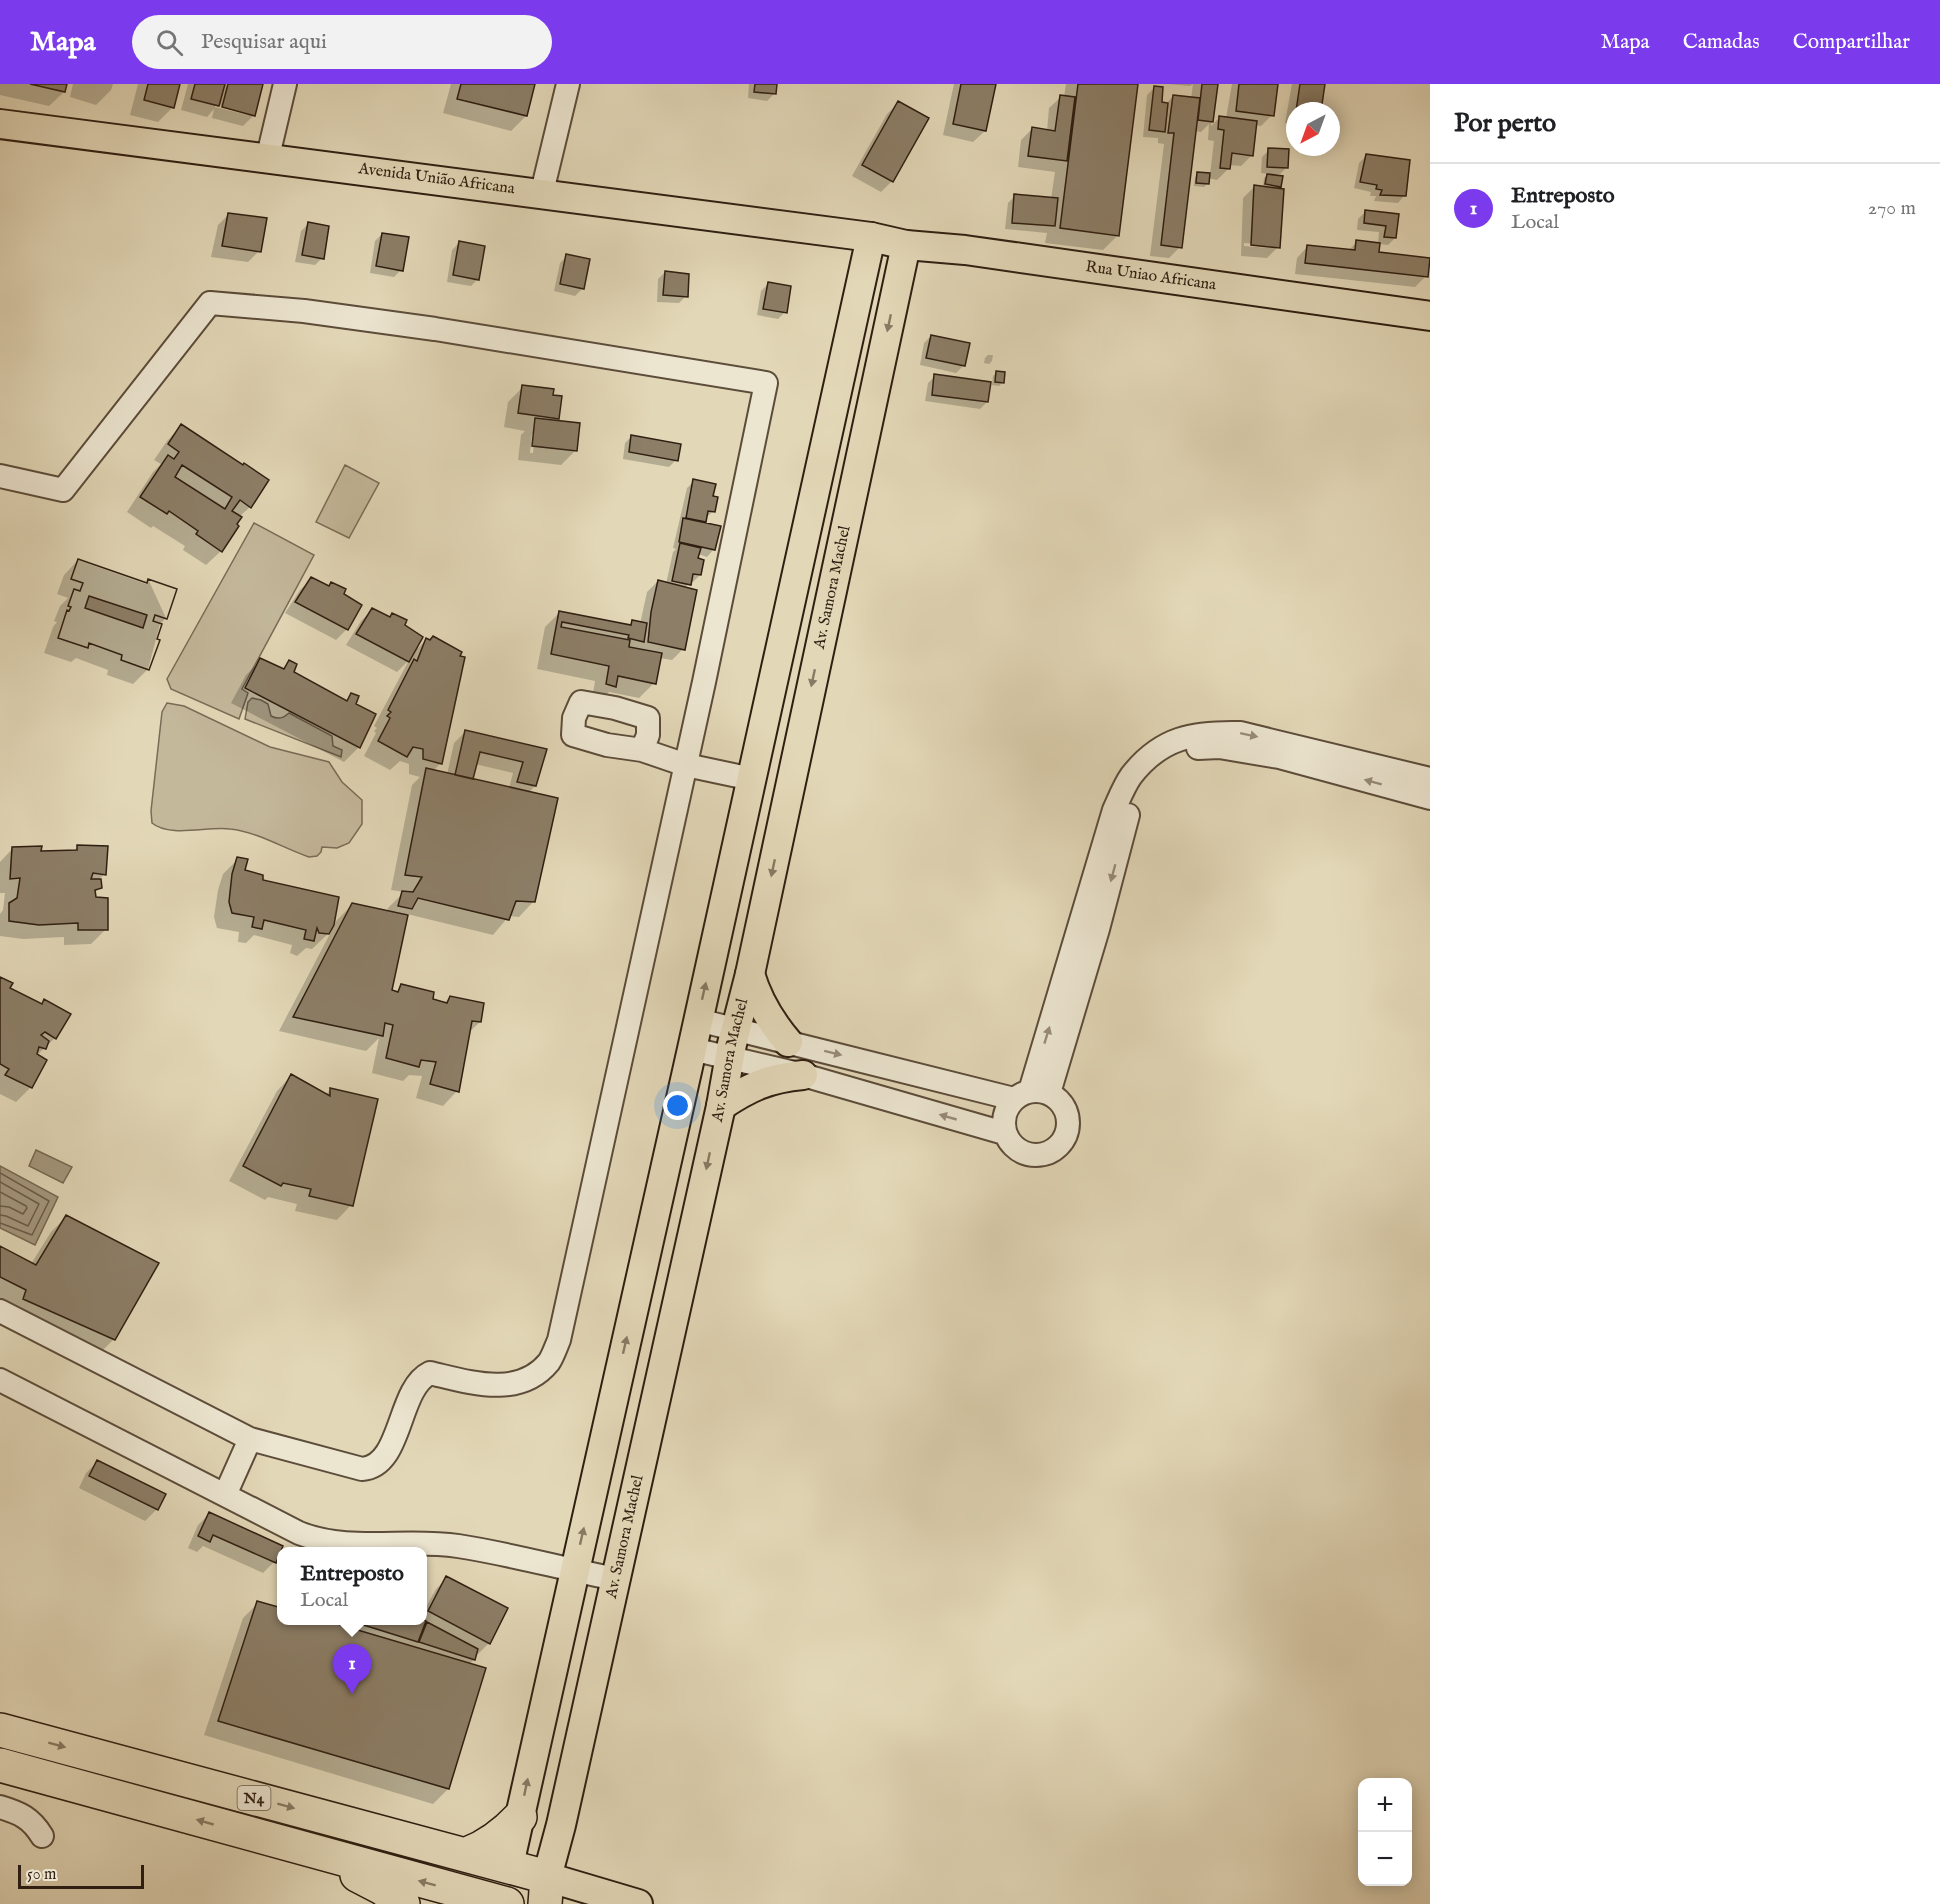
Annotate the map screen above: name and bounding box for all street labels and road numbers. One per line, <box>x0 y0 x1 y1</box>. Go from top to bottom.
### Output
street label: Avenida União Africana <box>356 159 516 199</box>
street label: Rua Uniao Africana <box>1084 257 1217 296</box>
street label: Av. Samora Machel <box>810 523 856 652</box>
street label: Av. Samora Machel <box>708 996 753 1125</box>
street label: Av. Samora Machel <box>602 1473 649 1601</box>
road number: N4 <box>238 1786 270 1810</box>

